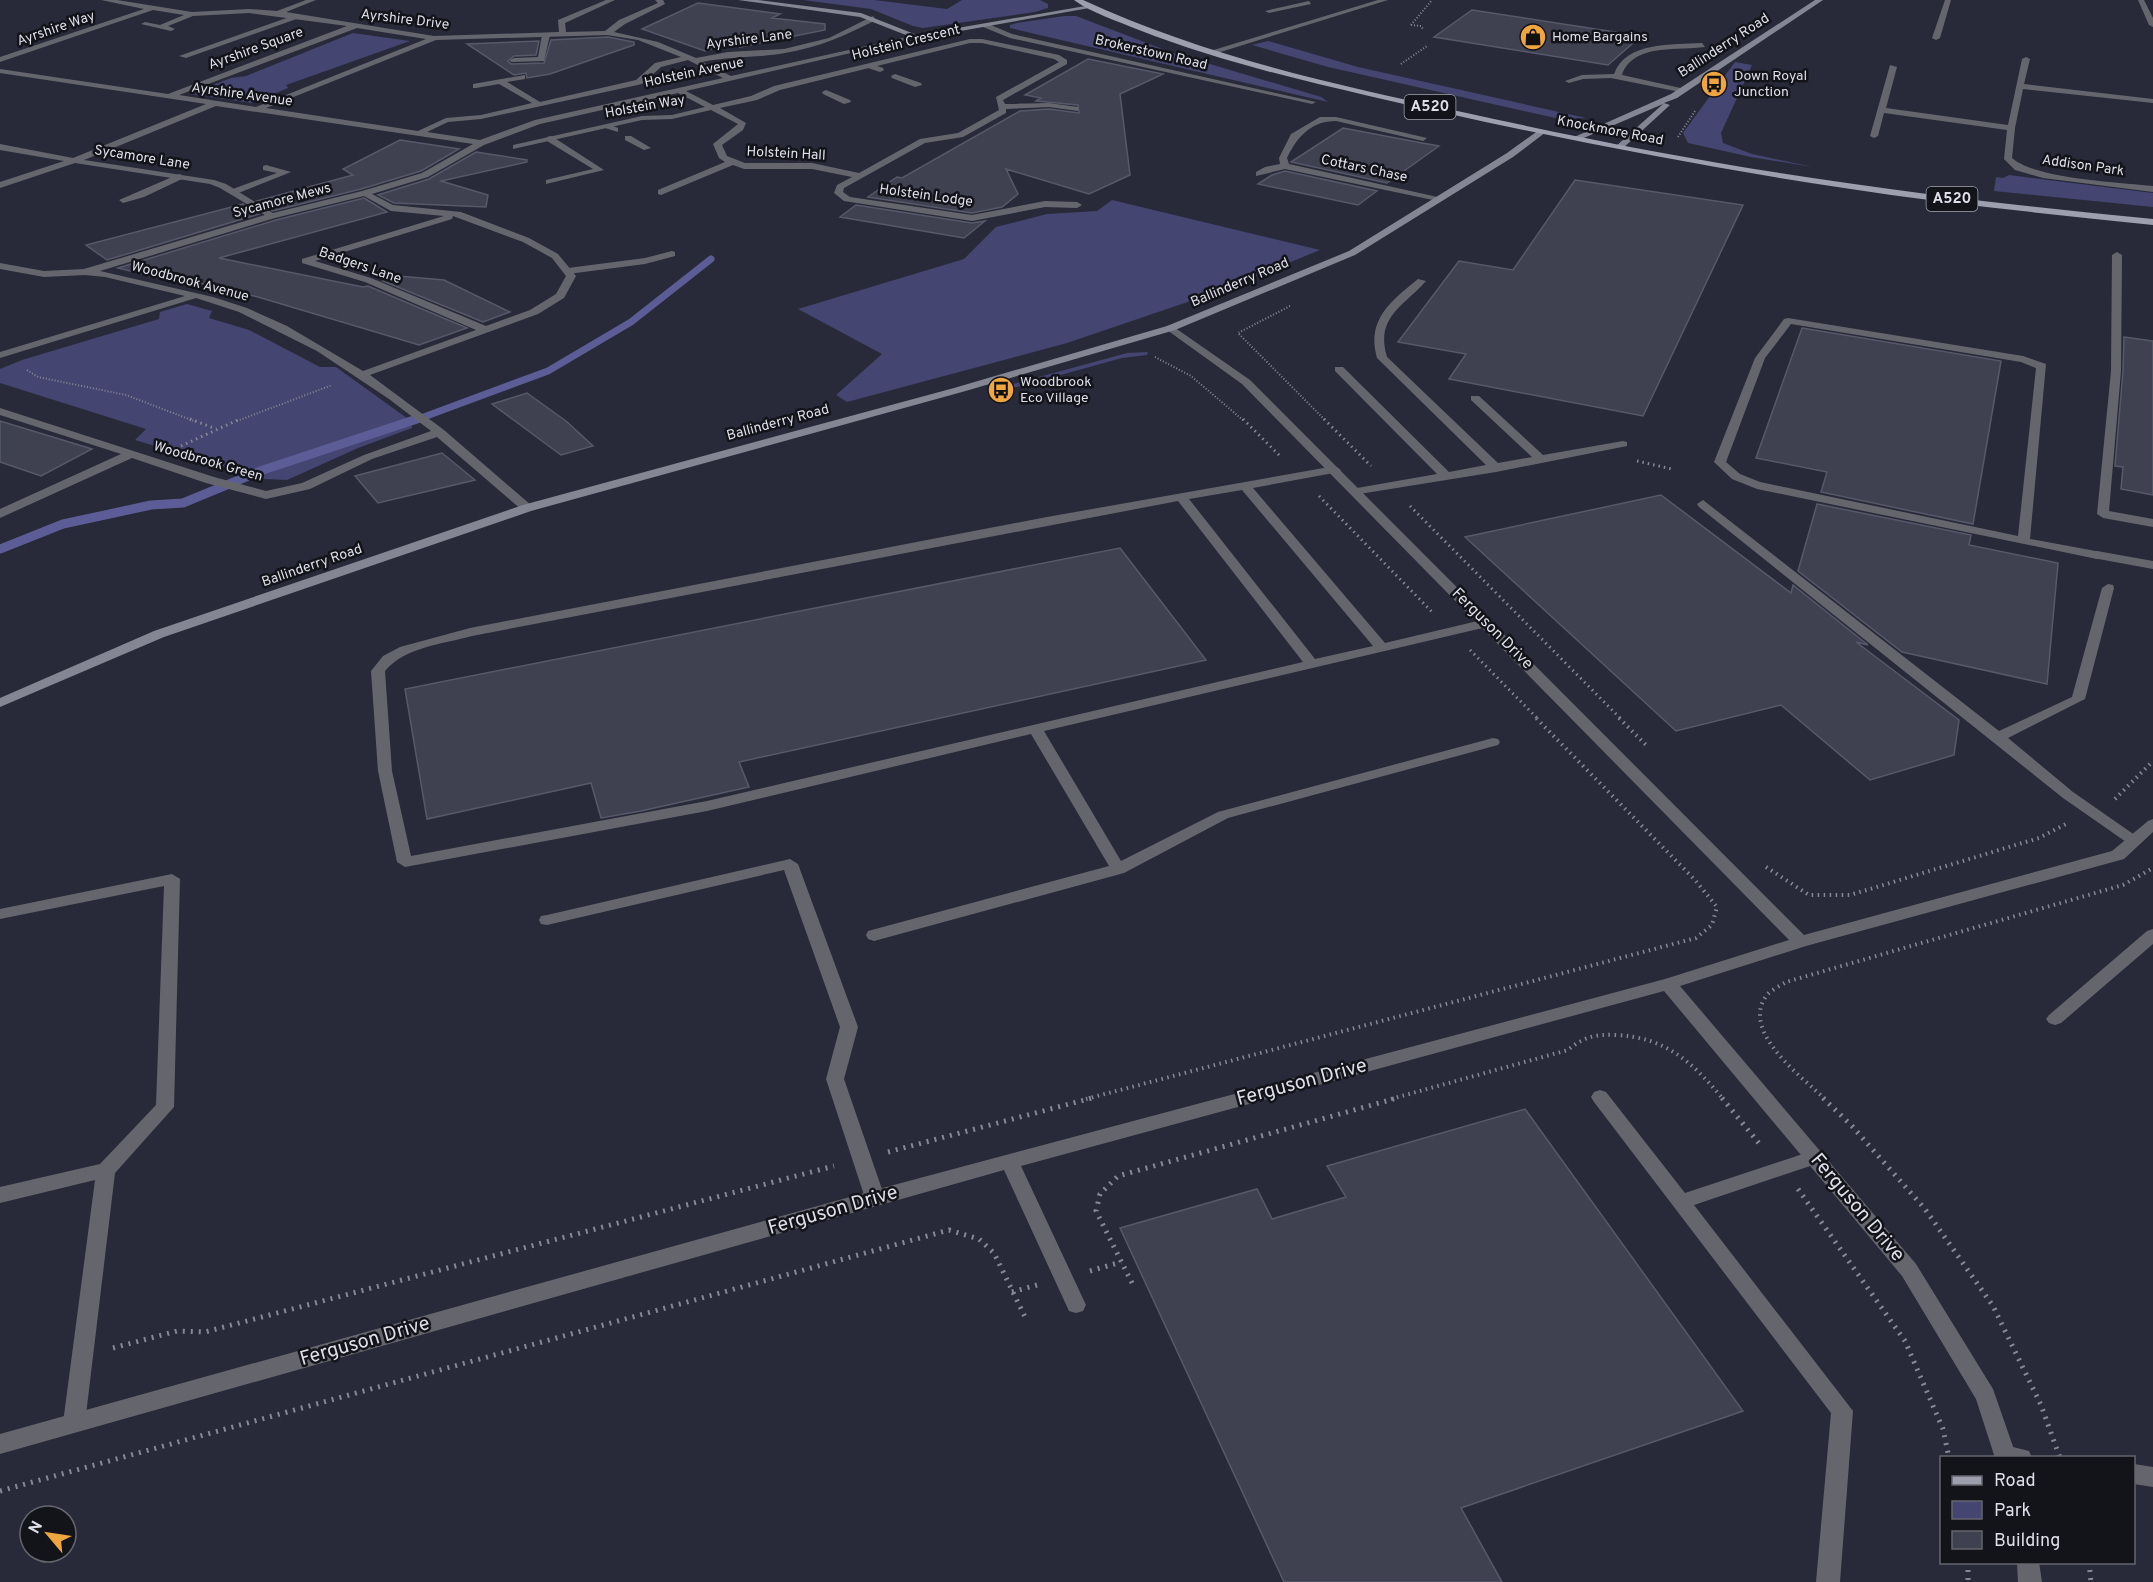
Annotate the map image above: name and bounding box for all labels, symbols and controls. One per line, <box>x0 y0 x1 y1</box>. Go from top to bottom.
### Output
street label: Ayrshire Drive <box>360 6 450 34</box>
street label: Ayrshire Way <box>15 8 97 50</box>
street label: Ballinderry Road <box>1675 10 1773 82</box>
street label: Holstein Crescent <box>850 21 962 65</box>
shop icon: Home Bargains <box>1518 22 1548 52</box>
street label: Ayrshire Square <box>206 24 306 74</box>
street label: Ayrshire Lane <box>705 26 793 54</box>
place label: Home Bargains <box>1552 29 1648 46</box>
street label: Brokerstown Road <box>1093 32 1209 74</box>
street label: Holstein Avenue <box>643 54 745 92</box>
place label: Down Royal Junction <box>1734 68 1807 101</box>
bus stop icon: Down Royal Junction <box>1699 69 1729 99</box>
street label: Ayrshire Avenue <box>190 79 294 111</box>
street label: Holstein Way <box>604 92 686 122</box>
road number: A520 <box>1404 95 1456 119</box>
street label: Knockmore Road <box>1555 112 1665 150</box>
street label: Sycamore Lane <box>93 142 191 174</box>
street label: Holstein Hall <box>746 143 826 165</box>
street label: Cottars Chase <box>1319 152 1409 186</box>
street label: Addison Park <box>2041 152 2125 180</box>
street label: Sycamore Mews <box>231 180 333 222</box>
street label: Holstein Lodge <box>878 181 974 211</box>
road number: A520 <box>1926 187 1978 211</box>
street label: Badgers Lane <box>316 244 404 288</box>
street label: Ballinderry Road <box>1188 255 1292 311</box>
street label: Woodbrook Avenue <box>129 258 251 306</box>
place label: Woodbrook Eco Village <box>1020 374 1092 407</box>
bus stop icon: Woodbrook Eco Village <box>986 375 1016 405</box>
street label: Ballinderry Road <box>725 401 831 445</box>
street label: Woodbrook Green <box>151 438 265 486</box>
street label: Ballinderry Road <box>259 541 365 591</box>
street label: Ferguson Drive <box>1447 584 1537 674</box>
street label: Ferguson Drive <box>1234 1053 1370 1113</box>
street label: Ferguson Drive <box>1804 1148 1910 1268</box>
street label: Ferguson Drive <box>765 1180 901 1242</box>
street label: Ferguson Drive <box>297 1311 433 1373</box>
legend <box>1940 1456 2135 1564</box>
text: Road <box>1994 1470 2036 1493</box>
text: Park <box>1994 1500 2031 1523</box>
north arrow <box>18 1504 78 1564</box>
text: N <box>25 1518 48 1538</box>
text: Building <box>1994 1530 2060 1553</box>

